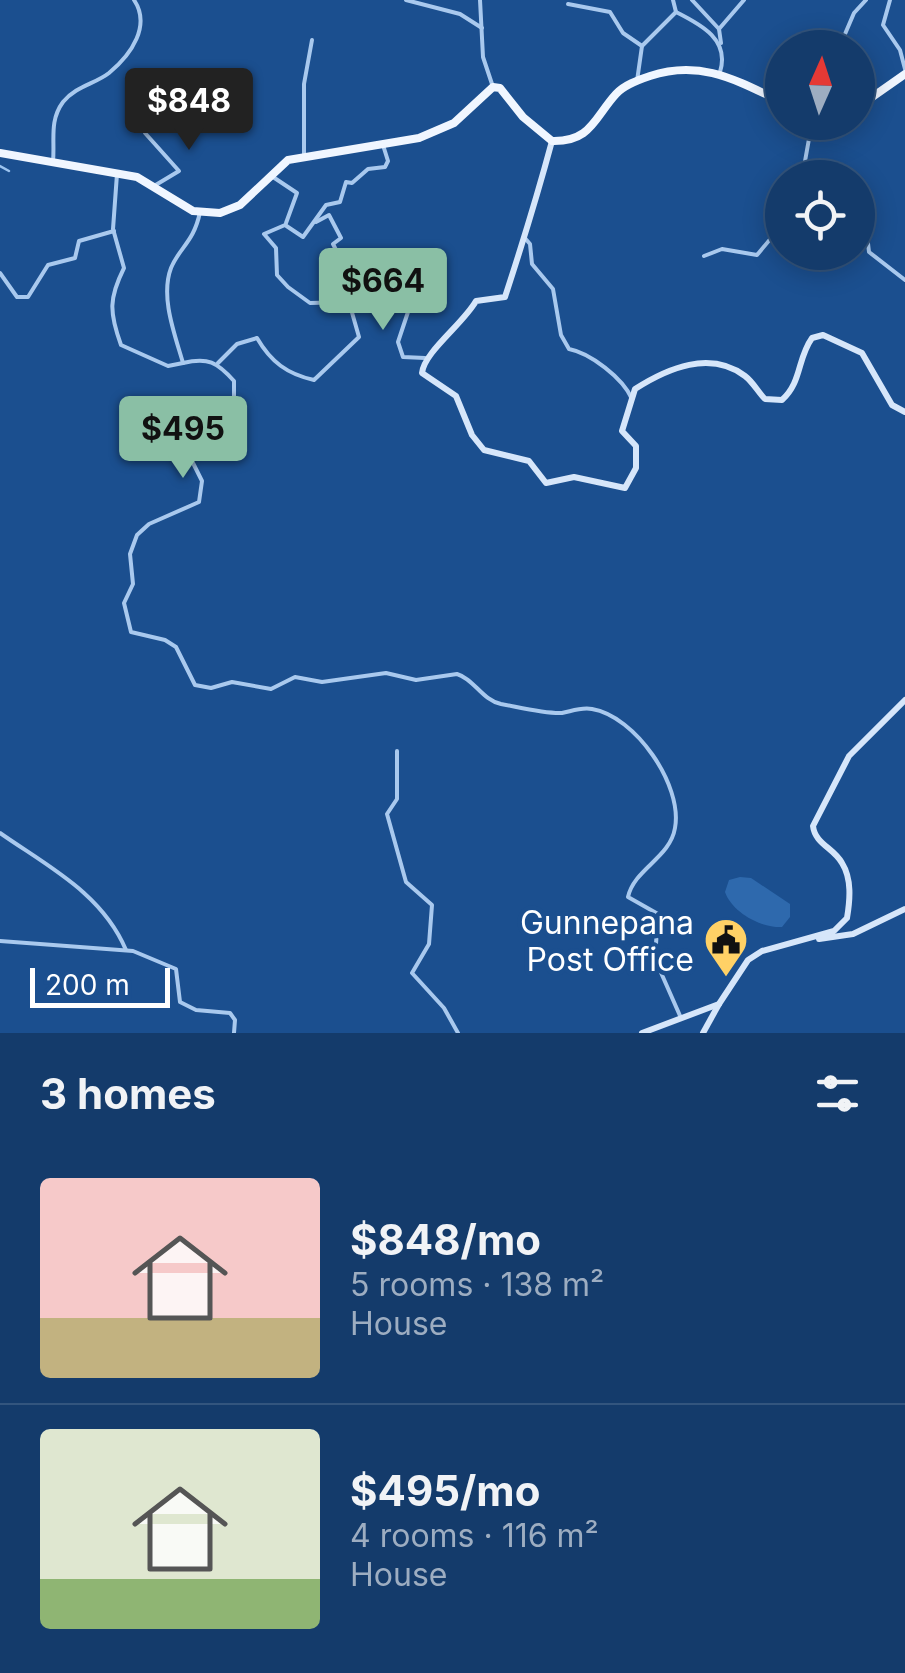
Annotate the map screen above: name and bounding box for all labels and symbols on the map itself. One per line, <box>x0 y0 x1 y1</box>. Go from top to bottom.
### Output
north arrow <box>765 30 875 140</box>
pin: $848 <box>130 68 248 153</box>
pin: $664 <box>324 248 442 333</box>
pin: $495 <box>124 396 242 481</box>
place label: Gunnepana Post Office <box>520 903 694 979</box>
public building icon: Gunnepana Post Office <box>703 917 749 978</box>
scale bar <box>30 963 170 1008</box>

